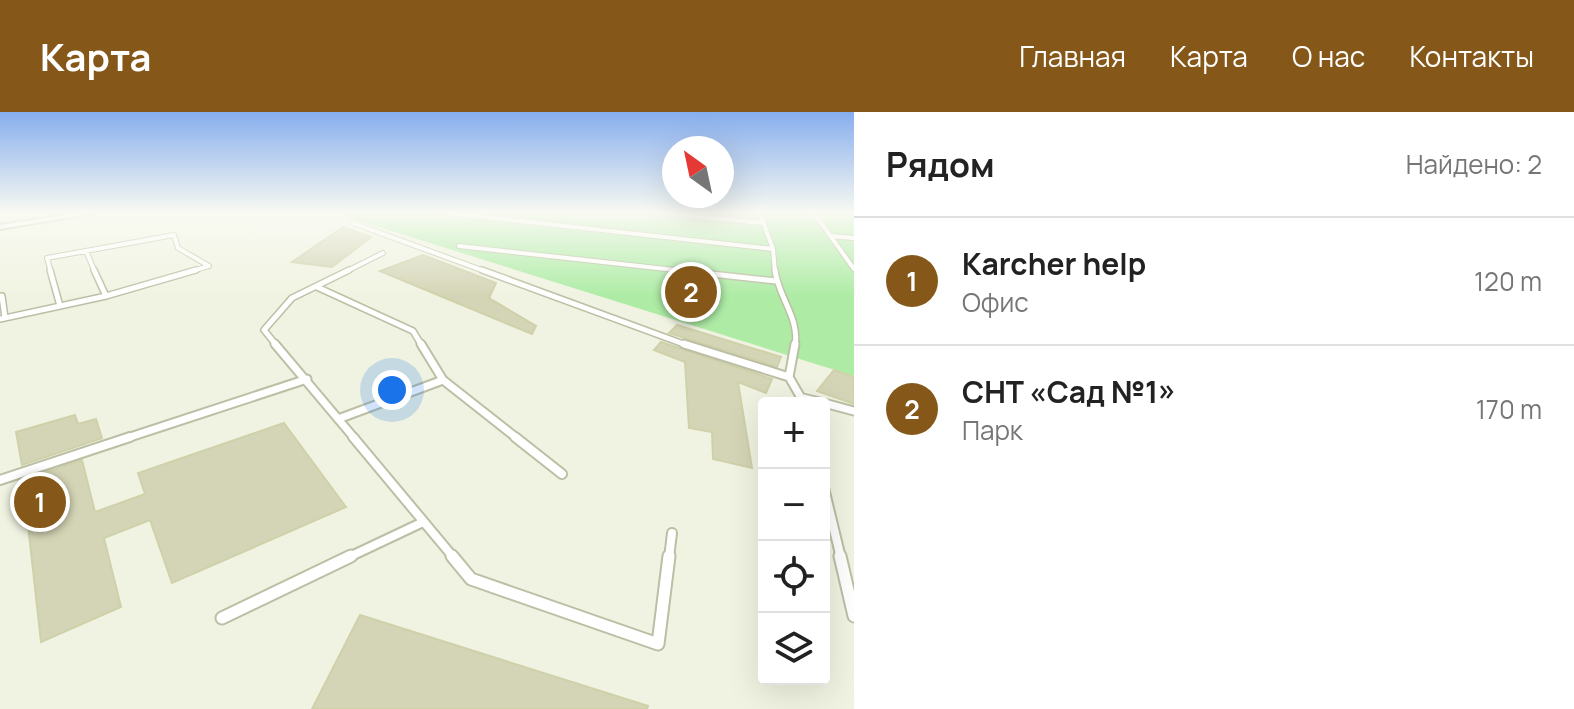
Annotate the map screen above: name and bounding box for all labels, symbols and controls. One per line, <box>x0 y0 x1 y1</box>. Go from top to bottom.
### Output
text: Карта <box>40 30 152 82</box>
text: Главная <box>1019 37 1126 75</box>
text: Карта <box>1170 37 1248 75</box>
text: О нас <box>1292 37 1365 75</box>
text: Контакты <box>1409 37 1534 75</box>
north arrow <box>662 136 734 208</box>
text: Рядом <box>886 141 995 187</box>
text: Найдено: 2 <box>1406 146 1542 182</box>
text: Karcher help <box>962 243 1146 284</box>
pin: 2 <box>665 262 717 322</box>
text: 1 <box>906 263 918 299</box>
text: 120 m <box>1474 263 1542 299</box>
text: Офис <box>962 284 1029 320</box>
your location <box>372 370 412 410</box>
text: СНТ «Сад №1» <box>962 371 1176 412</box>
text: 2 <box>904 391 920 427</box>
text: 170 m <box>1476 391 1542 427</box>
map controls <box>758 397 830 685</box>
button: + <box>758 397 830 469</box>
text: Парк <box>962 412 1023 448</box>
button: − <box>758 469 830 541</box>
pin: 1 <box>14 472 66 532</box>
button: locate <box>758 541 830 613</box>
button: layers <box>758 613 830 685</box>

